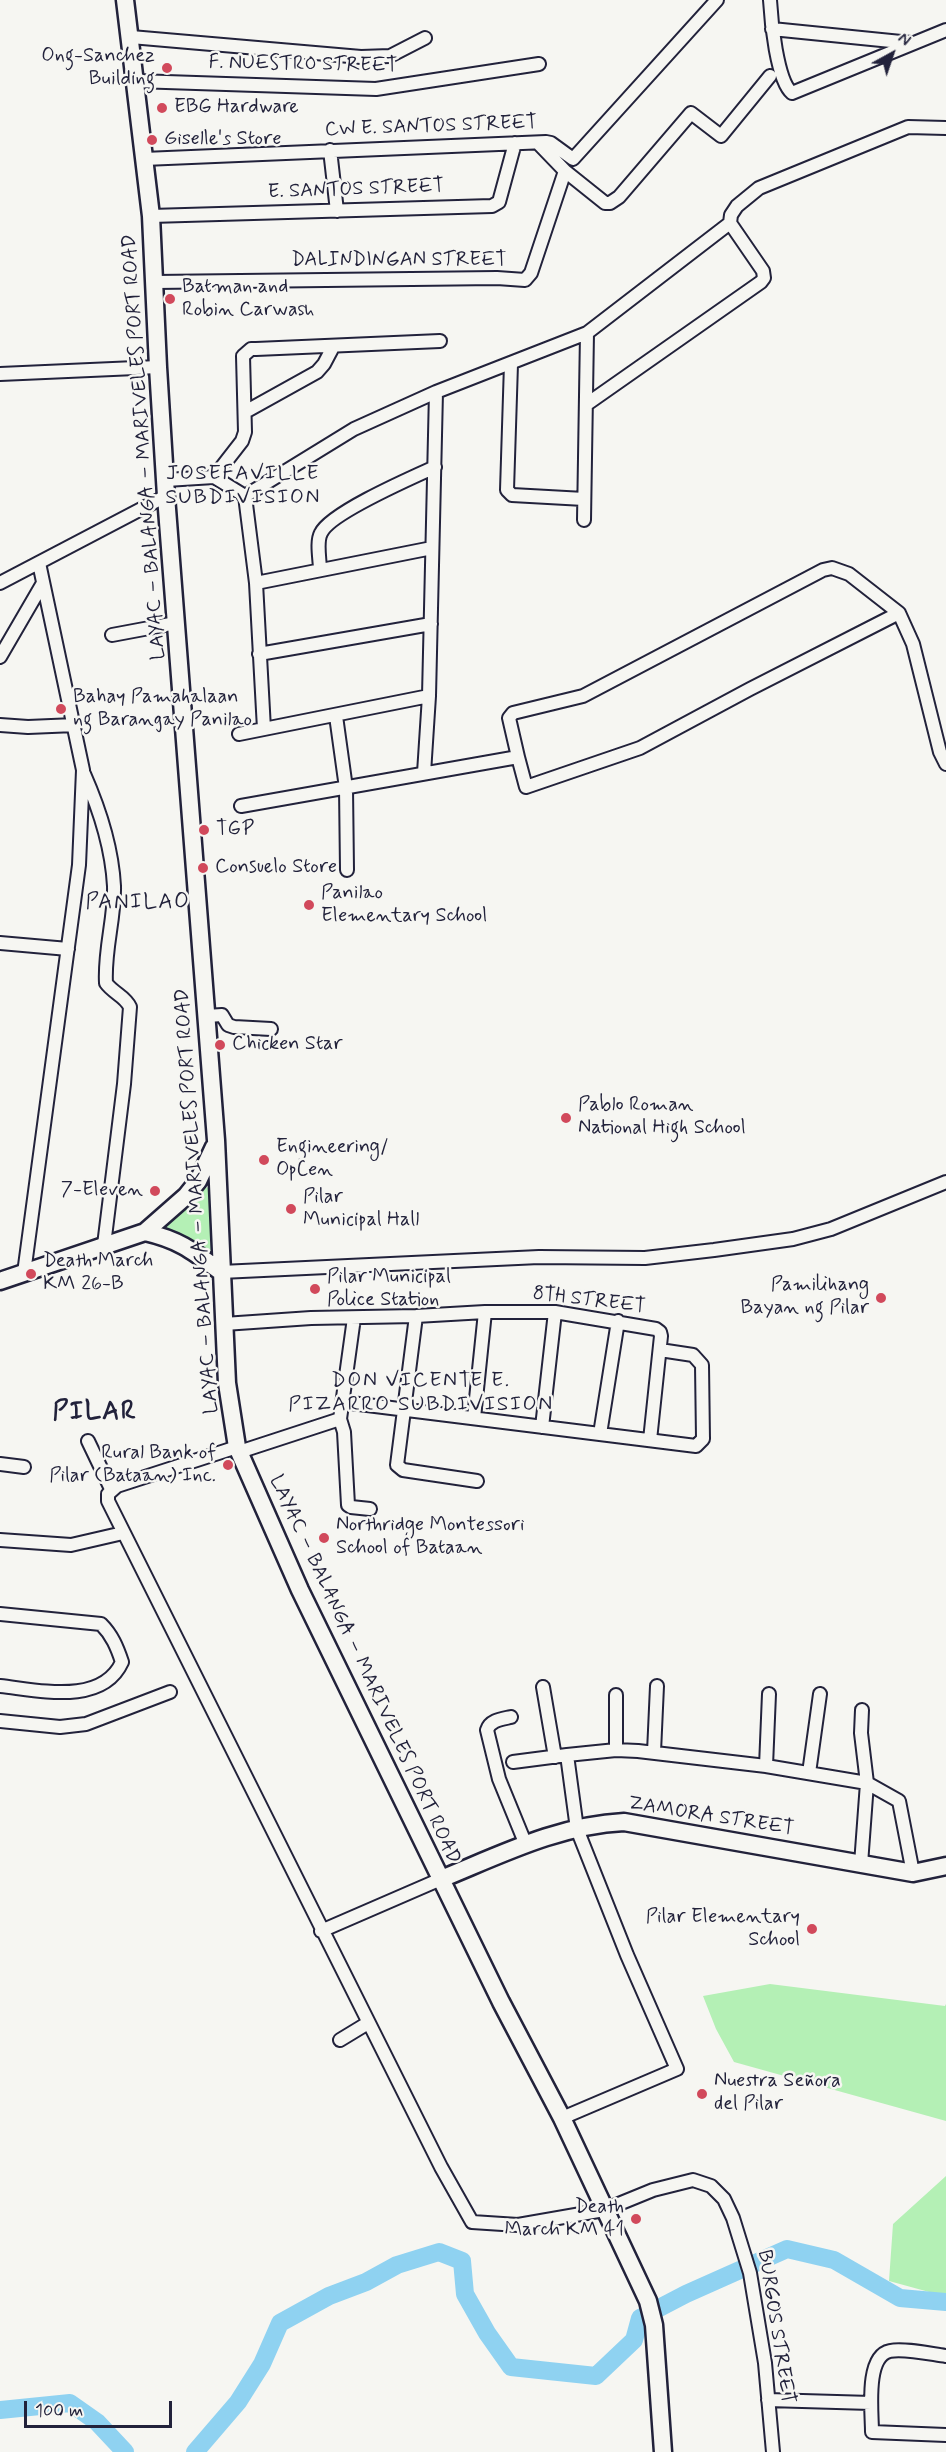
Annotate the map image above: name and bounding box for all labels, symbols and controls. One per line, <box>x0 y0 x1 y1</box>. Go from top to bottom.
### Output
north arrow <box>862 24 922 84</box>
text: N <box>893 28 915 51</box>
place label: Ong-Sanchez Building <box>41 45 155 92</box>
street label: F. NUESTRO STREET <box>208 51 398 79</box>
marker: Ong-Sanchez Building <box>160 61 174 75</box>
place label: EBG Hardware <box>174 96 299 120</box>
marker: EBG Hardware <box>155 101 169 115</box>
street label: CW E. SANTOS STREET <box>324 111 538 143</box>
place label: Giselle's Store <box>164 128 281 152</box>
marker: Giselle's Store <box>145 133 159 147</box>
street label: E. SANTOS STREET <box>267 175 445 205</box>
street label: LAYAC – BALANGA – MARIVELES PORT ROAD <box>118 233 172 661</box>
street label: DALINDINGAN STREET <box>291 249 507 273</box>
place label: Batman and Robin Carwash <box>182 276 314 323</box>
marker: Batman and Robin Carwash <box>163 292 177 306</box>
district label: JOSEFAVILLE SUBDIVISION <box>165 462 321 512</box>
place label: Bahay Pamahalaan ng Barangay Panilao <box>73 686 252 733</box>
marker: Bahay Pamahalaan ng Barangay Panilao <box>54 702 68 716</box>
place label: TGP <box>216 818 254 842</box>
marker: TGP <box>197 823 211 837</box>
place label: Consuelo Store <box>215 856 337 880</box>
marker: Consuelo Store <box>196 861 210 875</box>
place label: Panilao Elementary School <box>321 882 487 929</box>
district label: PANILAO <box>85 890 191 916</box>
marker: Panilao Elementary School <box>302 898 316 912</box>
street label: LAYAC – BALANGA – MARIVELES PORT ROAD <box>171 987 225 1415</box>
place label: Chicken Star <box>232 1033 343 1057</box>
marker: Chicken Star <box>213 1038 227 1052</box>
place label: Pablo Roman National High School <box>578 1094 746 1141</box>
marker: Pablo Roman National High School <box>559 1111 573 1125</box>
place label: Engineering/ OpCen <box>276 1136 389 1183</box>
marker: Engineering/ OpCen <box>257 1153 271 1167</box>
place label: 7-Eleven <box>61 1179 143 1203</box>
marker: 7-Eleven <box>148 1184 162 1198</box>
place label: Pilar Municipal Hall <box>303 1186 419 1233</box>
marker: Pilar Municipal Hall <box>284 1202 298 1216</box>
place label: Death March KM 26-B <box>43 1250 153 1297</box>
place label: Pilar Municipal Police Station <box>327 1266 451 1313</box>
marker: Death March KM 26-B <box>24 1267 38 1281</box>
place label: Pamilihang Bayan ng Pilar <box>741 1274 869 1321</box>
marker: Pilar Municipal Police Station <box>308 1282 322 1296</box>
street label: 8TH STREET <box>531 1282 647 1320</box>
marker: Pamilihang Bayan ng Pilar <box>874 1291 888 1305</box>
district label: DON VICENTE E. PIZARRO SUBDIVISION <box>292 1369 550 1419</box>
district label: PILAR <box>53 1398 137 1430</box>
place label: Rural Bank of Pilar (Bataan) Inc. <box>49 1442 216 1489</box>
marker: Rural Bank of Pilar (Bataan) Inc. <box>221 1458 235 1472</box>
street label: LAYAC – BALANGA – MARIVELES PORT ROAD <box>263 1472 465 1868</box>
place label: Northridge Montessori School of Bataan <box>336 1514 524 1561</box>
marker: Northridge Montessori School of Bataan <box>317 1531 331 1545</box>
street label: ZAMORA STREET <box>626 1792 796 1842</box>
place label: Pilar Elementary School <box>646 1906 800 1953</box>
marker: Pilar Elementary School <box>805 1922 819 1936</box>
place label: Nuestra Señora del Pilar <box>714 2070 841 2117</box>
marker: Nuestra Señora del Pilar <box>695 2087 709 2101</box>
place label: Death March KM 41 <box>505 2196 624 2243</box>
marker: Death March KM 41 <box>629 2212 643 2226</box>
street label: BURGOS STREET <box>751 2248 799 2406</box>
scale bar <box>27 2389 176 2427</box>
text: 100 m <box>35 2399 83 2423</box>

